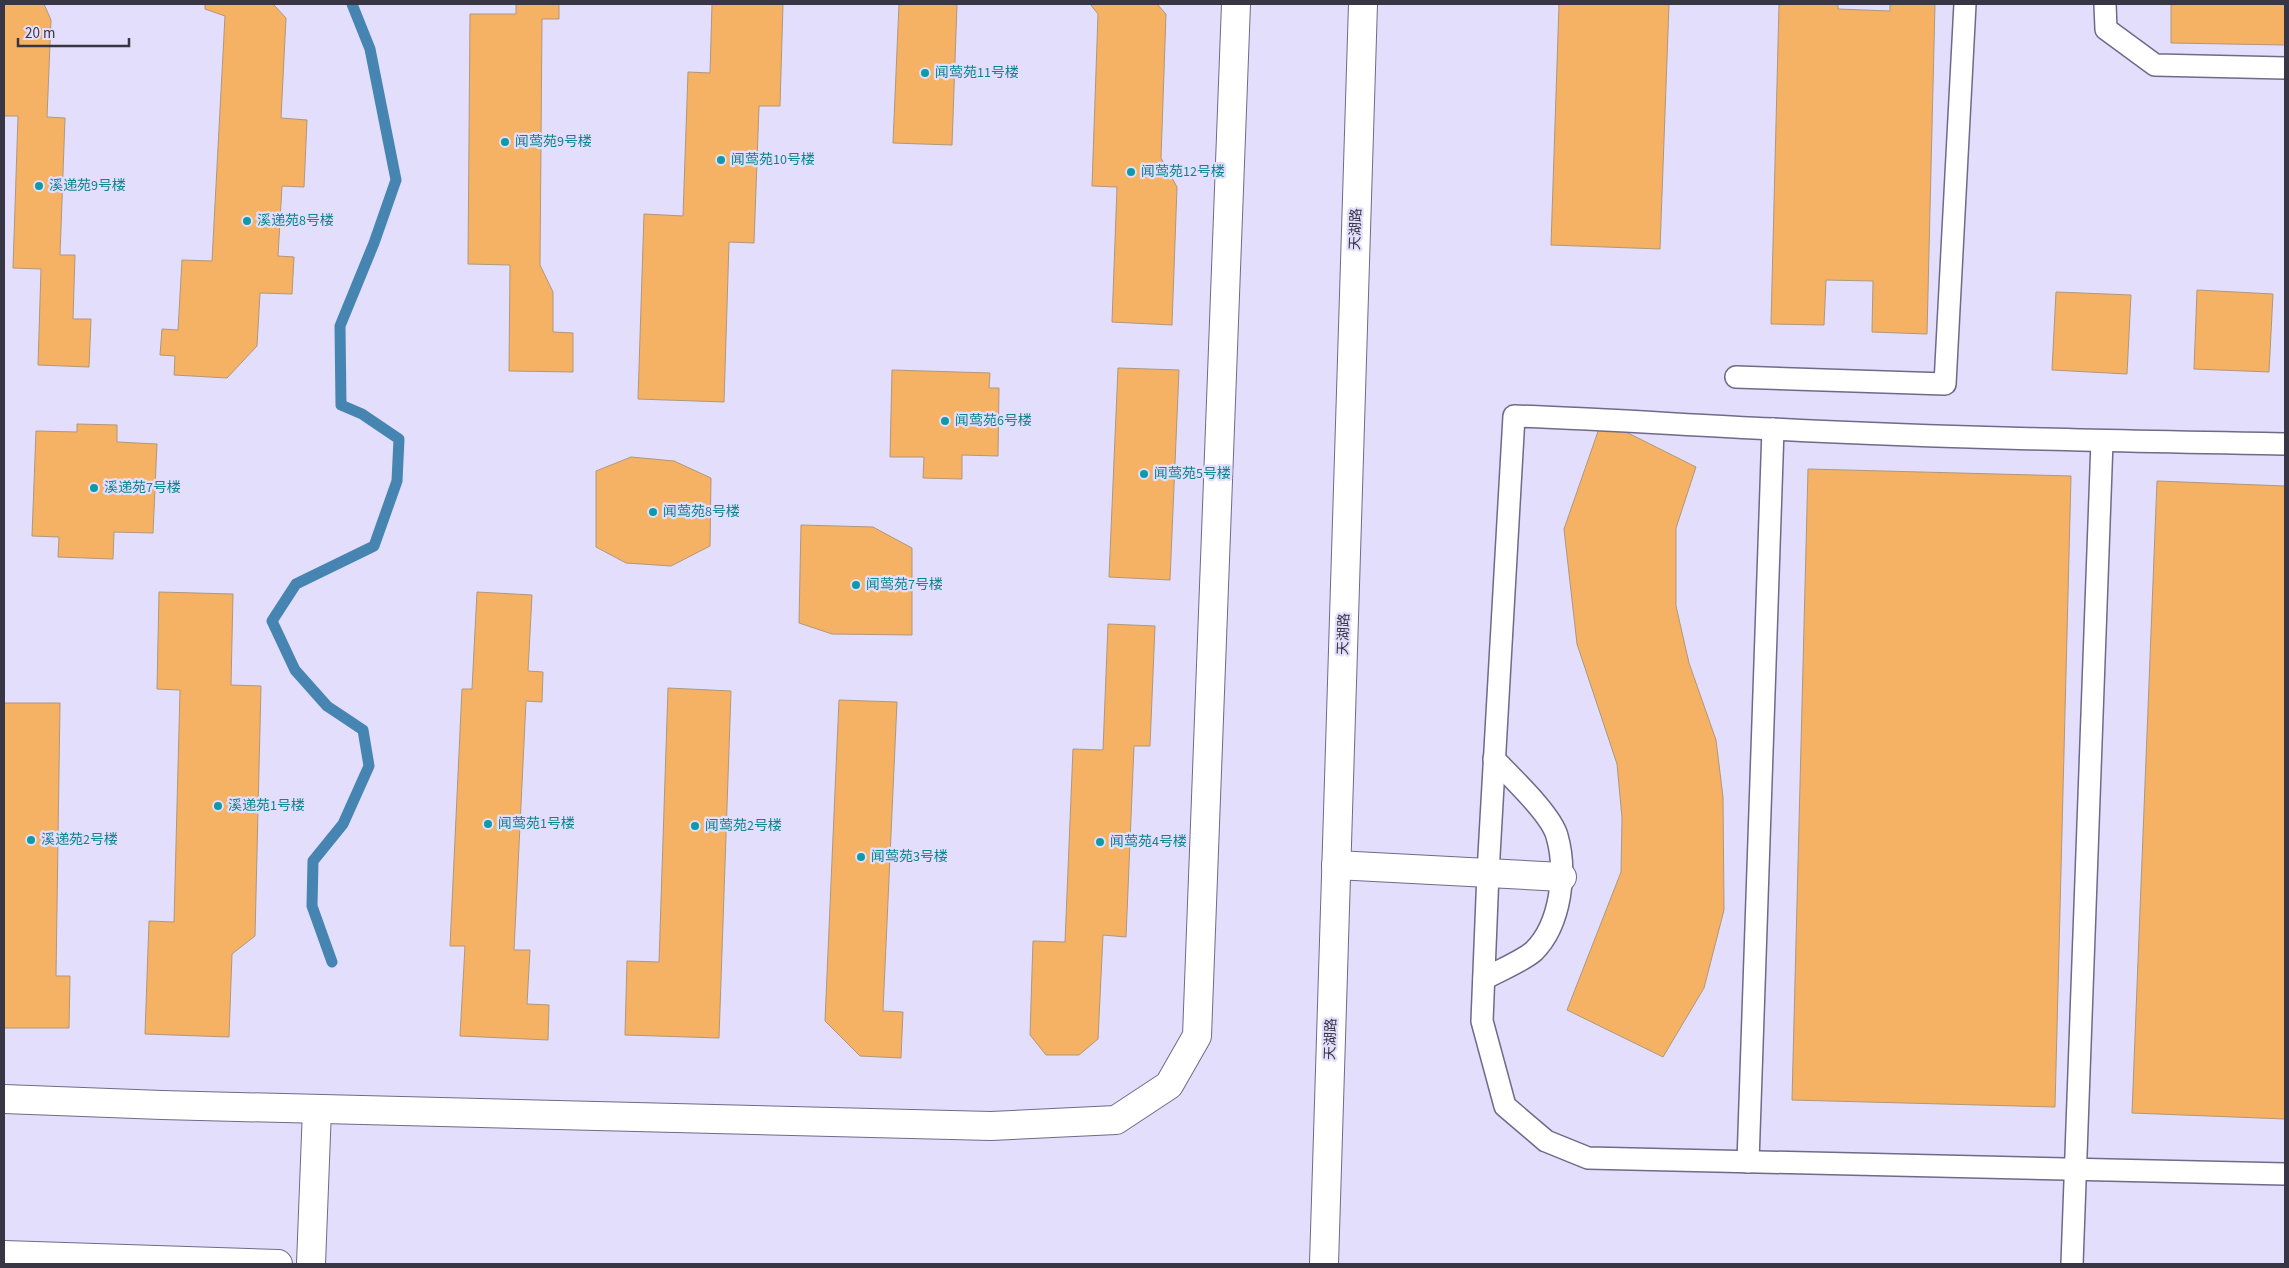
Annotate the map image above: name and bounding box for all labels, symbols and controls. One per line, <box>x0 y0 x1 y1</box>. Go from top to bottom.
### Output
scale bar <box>18 15 129 47</box>
text: 20 m <box>25 23 55 44</box>
place label: 闻莺苑11号楼 <box>935 63 1019 83</box>
marker: 闻莺苑11号楼 <box>919 67 931 79</box>
place label: 闻莺苑9号楼 <box>515 132 592 152</box>
marker: 闻莺苑9号楼 <box>499 136 511 148</box>
place label: 闻莺苑10号楼 <box>731 150 815 170</box>
marker: 闻莺苑10号楼 <box>715 154 727 166</box>
place label: 闻莺苑12号楼 <box>1141 162 1225 182</box>
marker: 闻莺苑12号楼 <box>1125 166 1137 178</box>
place label: 溪递苑9号楼 <box>49 176 126 196</box>
marker: 溪递苑9号楼 <box>33 180 45 192</box>
street label: 天湖路 <box>1345 208 1367 250</box>
place label: 溪递苑8号楼 <box>257 211 334 231</box>
marker: 溪递苑8号楼 <box>241 215 253 227</box>
place label: 闻莺苑6号楼 <box>955 411 1032 431</box>
marker: 闻莺苑6号楼 <box>939 415 951 427</box>
place label: 闻莺苑5号楼 <box>1154 464 1231 484</box>
marker: 闻莺苑5号楼 <box>1138 468 1150 480</box>
place label: 溪递苑7号楼 <box>104 478 181 498</box>
marker: 溪递苑7号楼 <box>88 482 100 494</box>
place label: 闻莺苑8号楼 <box>663 502 740 522</box>
marker: 闻莺苑8号楼 <box>647 506 659 518</box>
place label: 闻莺苑7号楼 <box>866 575 943 595</box>
marker: 闻莺苑7号楼 <box>850 579 862 591</box>
street label: 天湖路 <box>1333 613 1355 655</box>
place label: 溪递苑1号楼 <box>228 796 305 816</box>
marker: 溪递苑1号楼 <box>212 800 224 812</box>
place label: 闻莺苑1号楼 <box>498 814 575 834</box>
place label: 闻莺苑2号楼 <box>705 816 782 836</box>
marker: 闻莺苑1号楼 <box>482 818 494 830</box>
marker: 闻莺苑2号楼 <box>689 820 701 832</box>
place label: 溪递苑2号楼 <box>41 830 118 850</box>
place label: 闻莺苑4号楼 <box>1110 832 1187 852</box>
marker: 溪递苑2号楼 <box>25 834 37 846</box>
marker: 闻莺苑4号楼 <box>1094 836 1106 848</box>
place label: 闻莺苑3号楼 <box>871 847 948 867</box>
marker: 闻莺苑3号楼 <box>855 851 867 863</box>
street label: 天湖路 <box>1320 1018 1342 1060</box>

